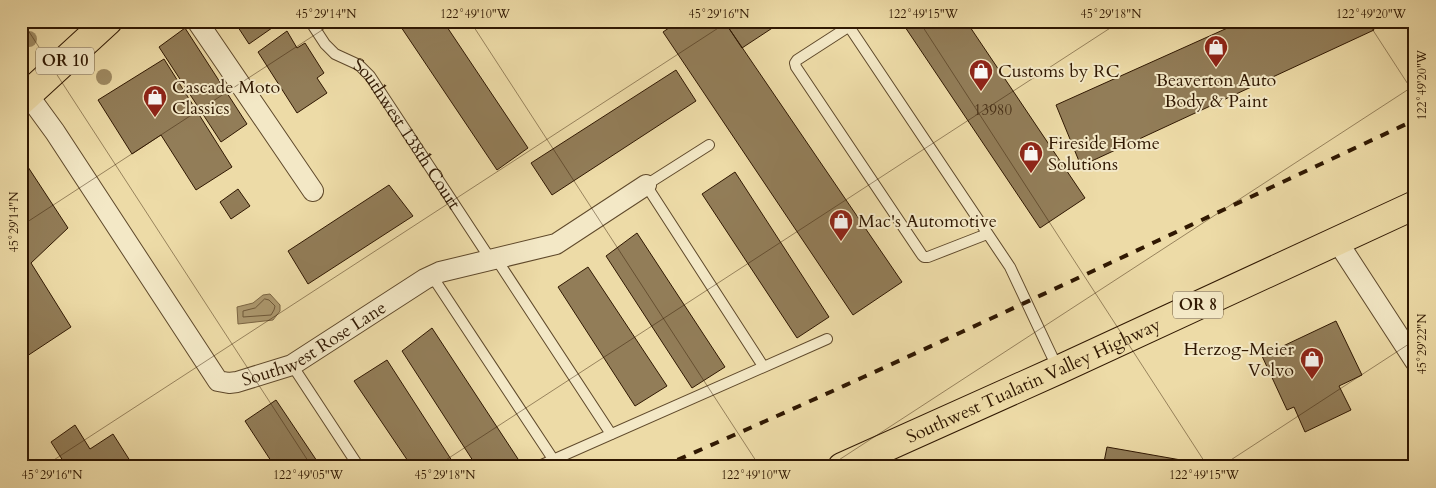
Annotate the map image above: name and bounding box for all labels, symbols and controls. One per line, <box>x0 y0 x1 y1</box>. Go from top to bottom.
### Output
text: 45°29'14"N <box>296 6 357 22</box>
text: 122°49'10"W <box>440 6 511 22</box>
text: 45°29'16"N <box>689 6 750 22</box>
text: 122°49'15"W <box>888 6 959 22</box>
text: 45°29'18"N <box>1081 6 1142 22</box>
text: 122°49'20"W <box>1336 6 1407 22</box>
shop icon: Beaverton Auto Body & Paint <box>1203 34 1229 68</box>
road number: OR 10 <box>36 48 94 74</box>
text: 122°49'20"W <box>1414 49 1430 120</box>
street label: Southwest 138th Court <box>350 52 467 214</box>
shop icon: Customs by RC <box>968 58 994 92</box>
place label: Customs by RC <box>998 59 1120 84</box>
place label: Beaverton Auto Body & Paint <box>1156 68 1277 114</box>
place label: Cascade Moto Classics <box>172 75 281 121</box>
shop icon: Cascade Moto Classics <box>142 84 168 118</box>
house number: 13980 <box>974 100 1013 120</box>
place label: Fireside Home Solutions <box>1048 131 1160 177</box>
shop icon: Fireside Home Solutions <box>1018 140 1044 174</box>
text: 45°29'14"N <box>6 191 22 252</box>
shop icon: Mac's Automotive <box>828 208 854 242</box>
place label: Mac's Automotive <box>858 209 997 234</box>
road number: OR 8 <box>1173 292 1223 318</box>
street label: Southwest Rose Lane <box>239 295 391 392</box>
street label: Southwest Tualatin Valley Highway <box>902 312 1165 449</box>
text: 45°29'22"N <box>1414 313 1430 374</box>
place label: Herzog-Meier Volvo <box>1183 337 1294 383</box>
shop icon: Herzog-Meier Volvo <box>1299 346 1325 380</box>
text: 45°29'16"N <box>22 467 83 483</box>
text: 122°49'05"W <box>273 467 344 483</box>
text: 45°29'18"N <box>415 467 476 483</box>
text: 122°49'10"W <box>721 467 792 483</box>
text: 122°49'15"W <box>1169 467 1240 483</box>

